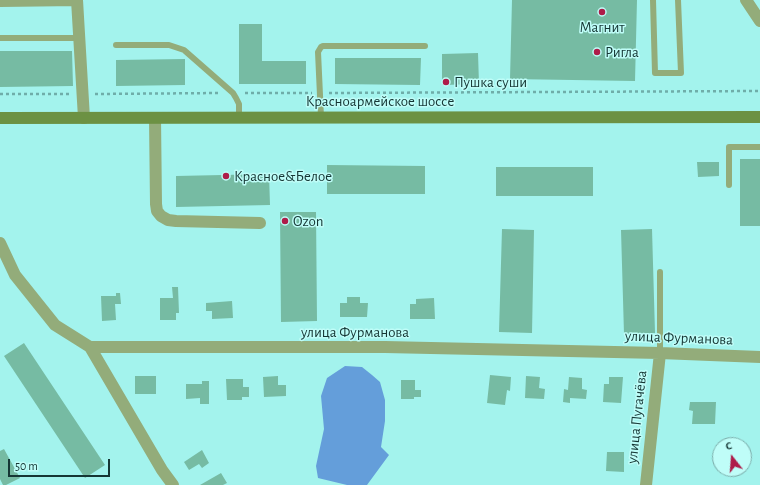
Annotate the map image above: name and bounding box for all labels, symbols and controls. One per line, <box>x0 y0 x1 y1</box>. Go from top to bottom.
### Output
marker: Магнит <box>597 7 607 17</box>
place label: Магнит <box>579 18 625 36</box>
place label: Ригла <box>605 43 639 61</box>
marker: Ригла <box>592 47 602 57</box>
place label: Пушка суши <box>454 73 527 91</box>
marker: Пушка суши <box>441 77 451 87</box>
street label: Красноармейское шоссе <box>306 92 454 110</box>
place label: Красное&Белое <box>234 167 332 185</box>
marker: Красное&Белое <box>221 171 231 181</box>
place label: Ozon <box>293 212 323 230</box>
marker: Ozon <box>280 216 290 226</box>
street label: улица Фурманова <box>301 323 409 341</box>
street label: улица Фурманова <box>625 327 733 349</box>
street label: улица Пугачёва <box>623 369 651 465</box>
north arrow <box>712 437 752 477</box>
text: С <box>724 440 733 452</box>
scale bar <box>10 451 112 477</box>
text: 50 m <box>15 460 38 472</box>

